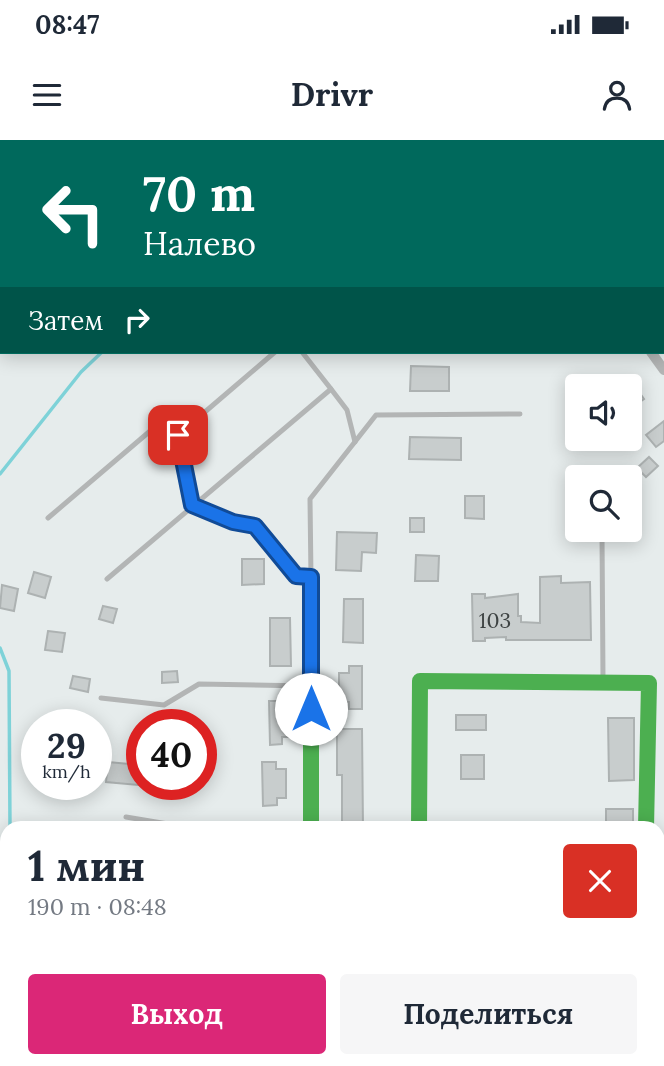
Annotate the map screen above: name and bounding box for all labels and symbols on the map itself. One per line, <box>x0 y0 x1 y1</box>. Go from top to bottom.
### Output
pin <box>148 405 208 465</box>
house number: 103 <box>479 607 511 634</box>
position arrow <box>274 672 348 746</box>
speed limit sign: 40 <box>126 709 217 800</box>

